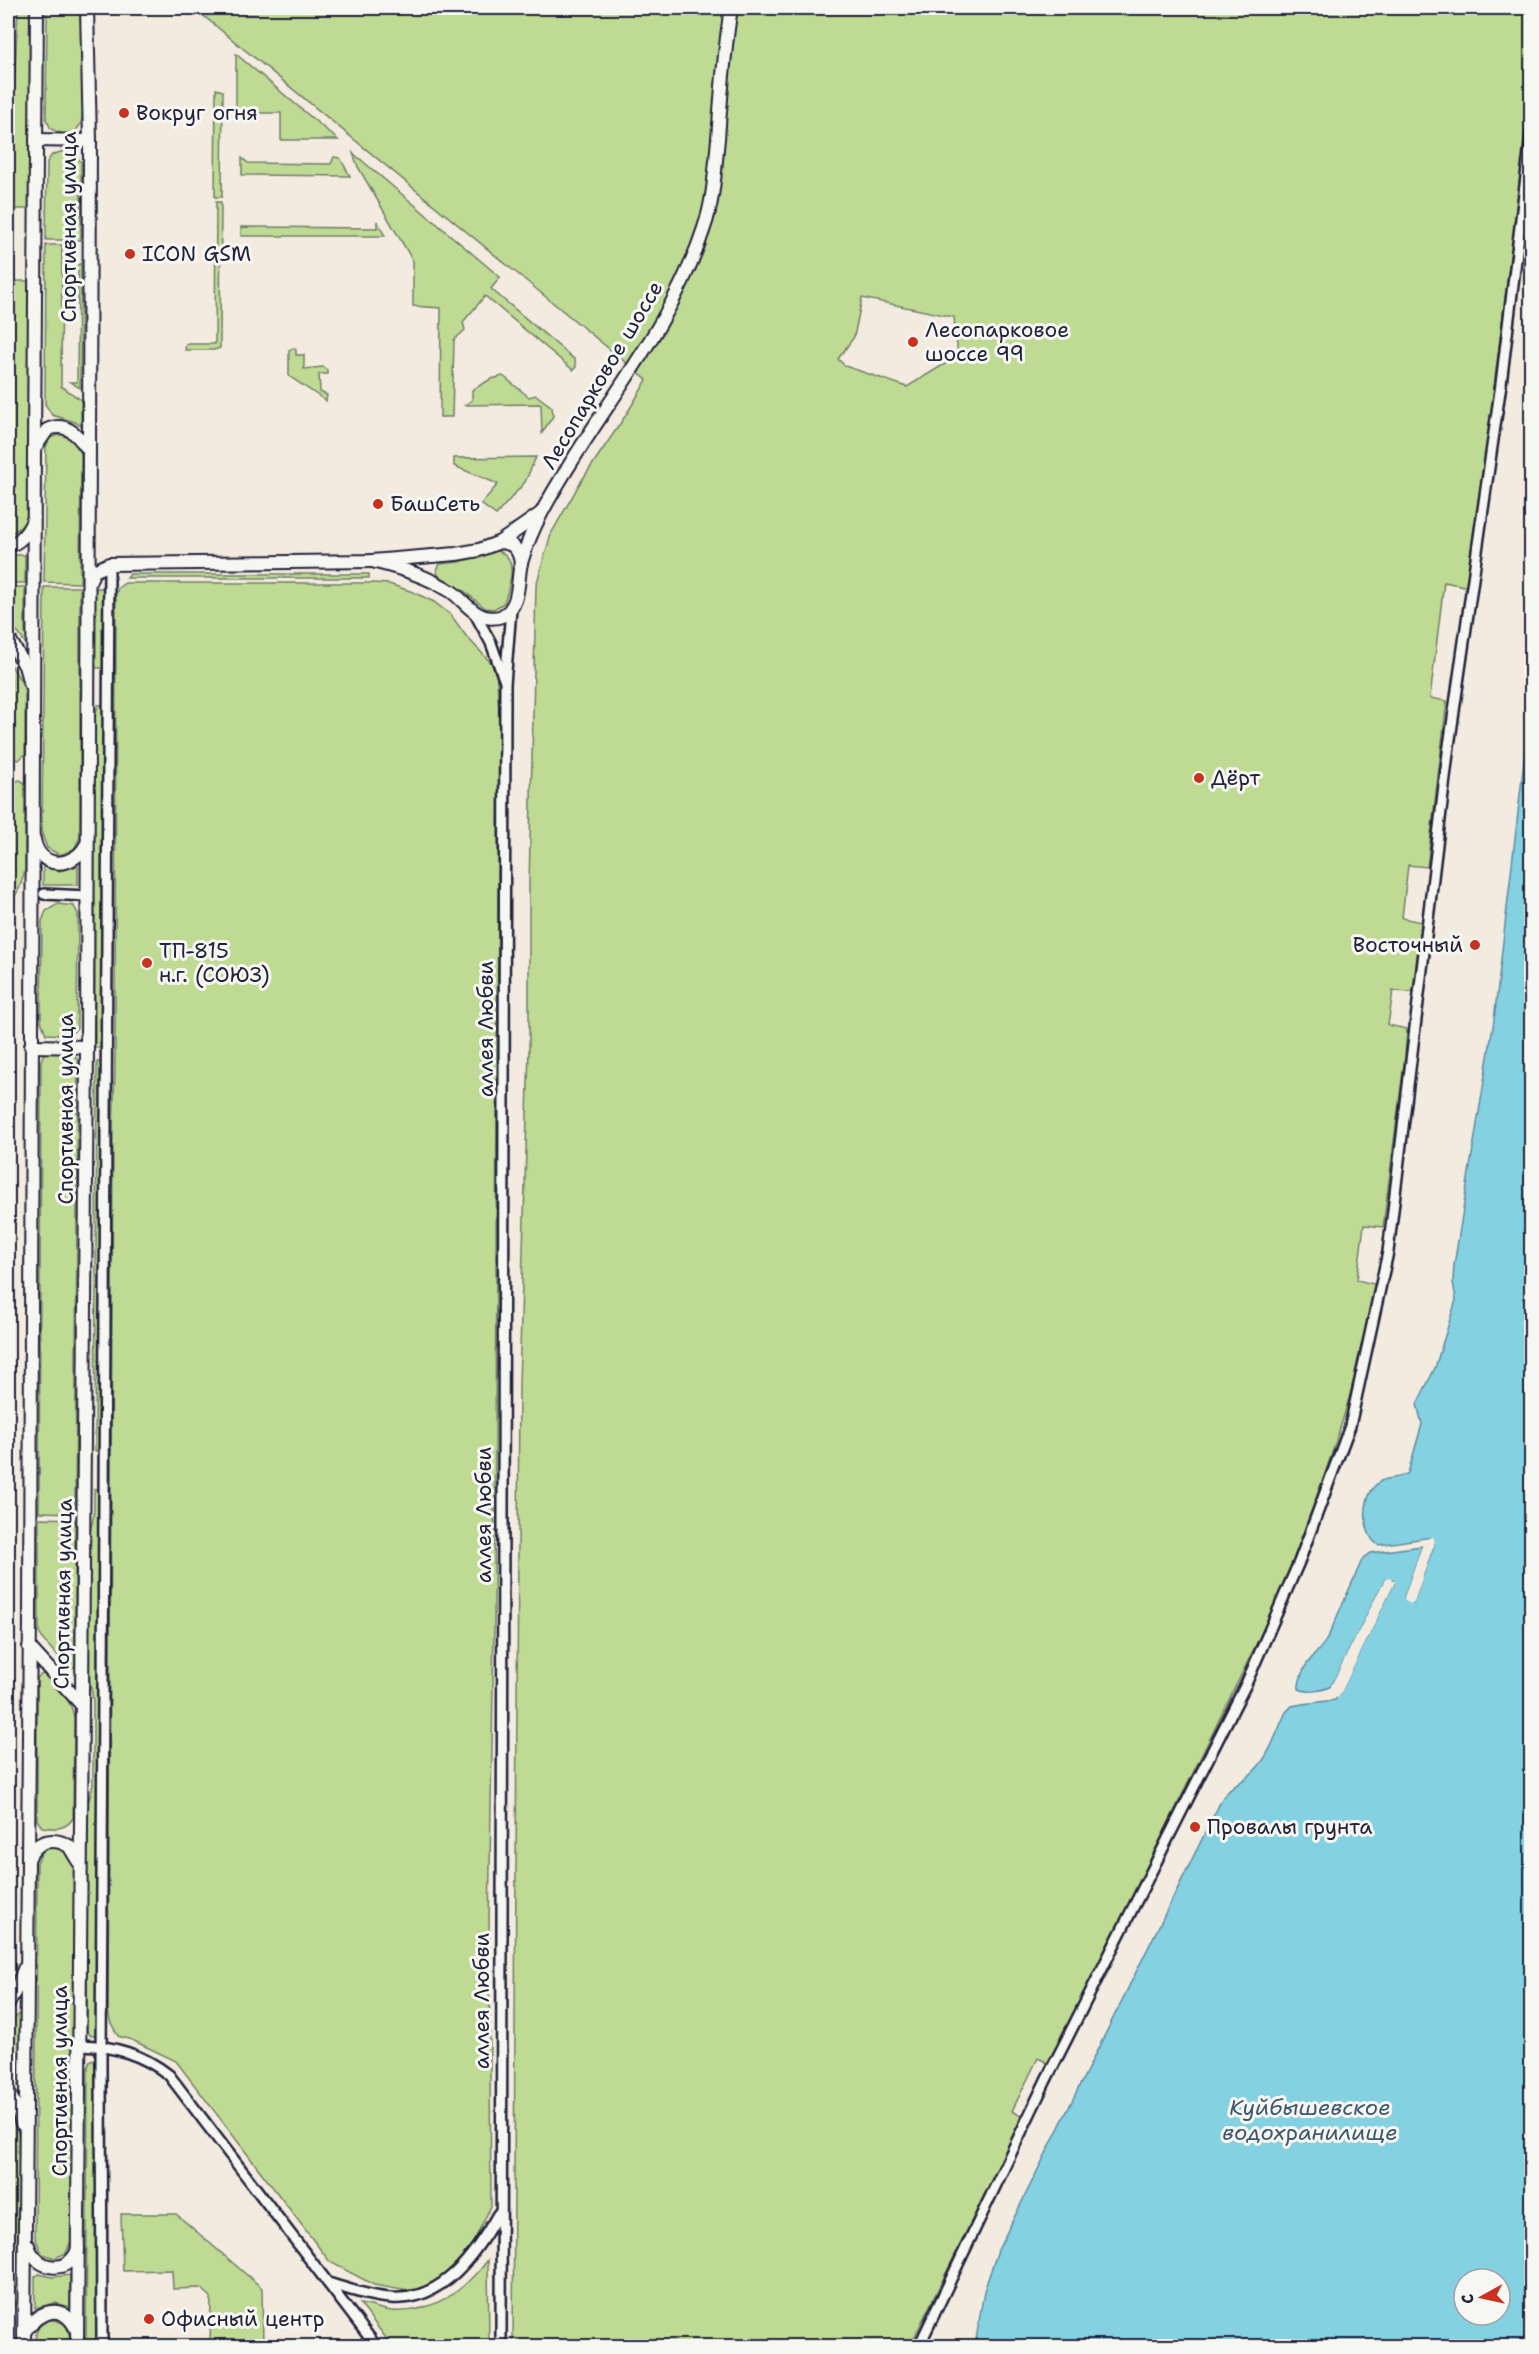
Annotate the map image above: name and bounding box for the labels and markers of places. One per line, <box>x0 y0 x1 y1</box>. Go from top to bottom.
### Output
place label: Вокруг огня <box>136 99 258 127</box>
marker: Вокруг огня <box>117 106 131 120</box>
place label: ICON GSM <box>142 240 251 268</box>
marker: ICON GSM <box>123 247 137 261</box>
place label: Лесопарковое шоссе 99 <box>925 316 1069 368</box>
marker: Лесопарковое шоссе 99 <box>906 335 920 349</box>
place label: БашСеть <box>390 490 480 518</box>
marker: БашСеть <box>371 497 385 511</box>
place label: Дёрт <box>1211 764 1260 792</box>
marker: Дёрт <box>1192 771 1206 785</box>
place label: Восточный <box>1353 931 1463 959</box>
place label: ТП-815 н.г. (СОЮЗ) <box>159 937 269 989</box>
marker: Восточный <box>1468 938 1482 952</box>
marker: ТП-815 н.г. (СОЮЗ) <box>140 956 154 970</box>
place label: Провалы грунта <box>1207 1813 1372 1841</box>
marker: Провалы грунта <box>1188 1820 1202 1834</box>
place label: Офисный центр <box>161 2305 325 2333</box>
marker: Офисный центр <box>142 2312 156 2326</box>

